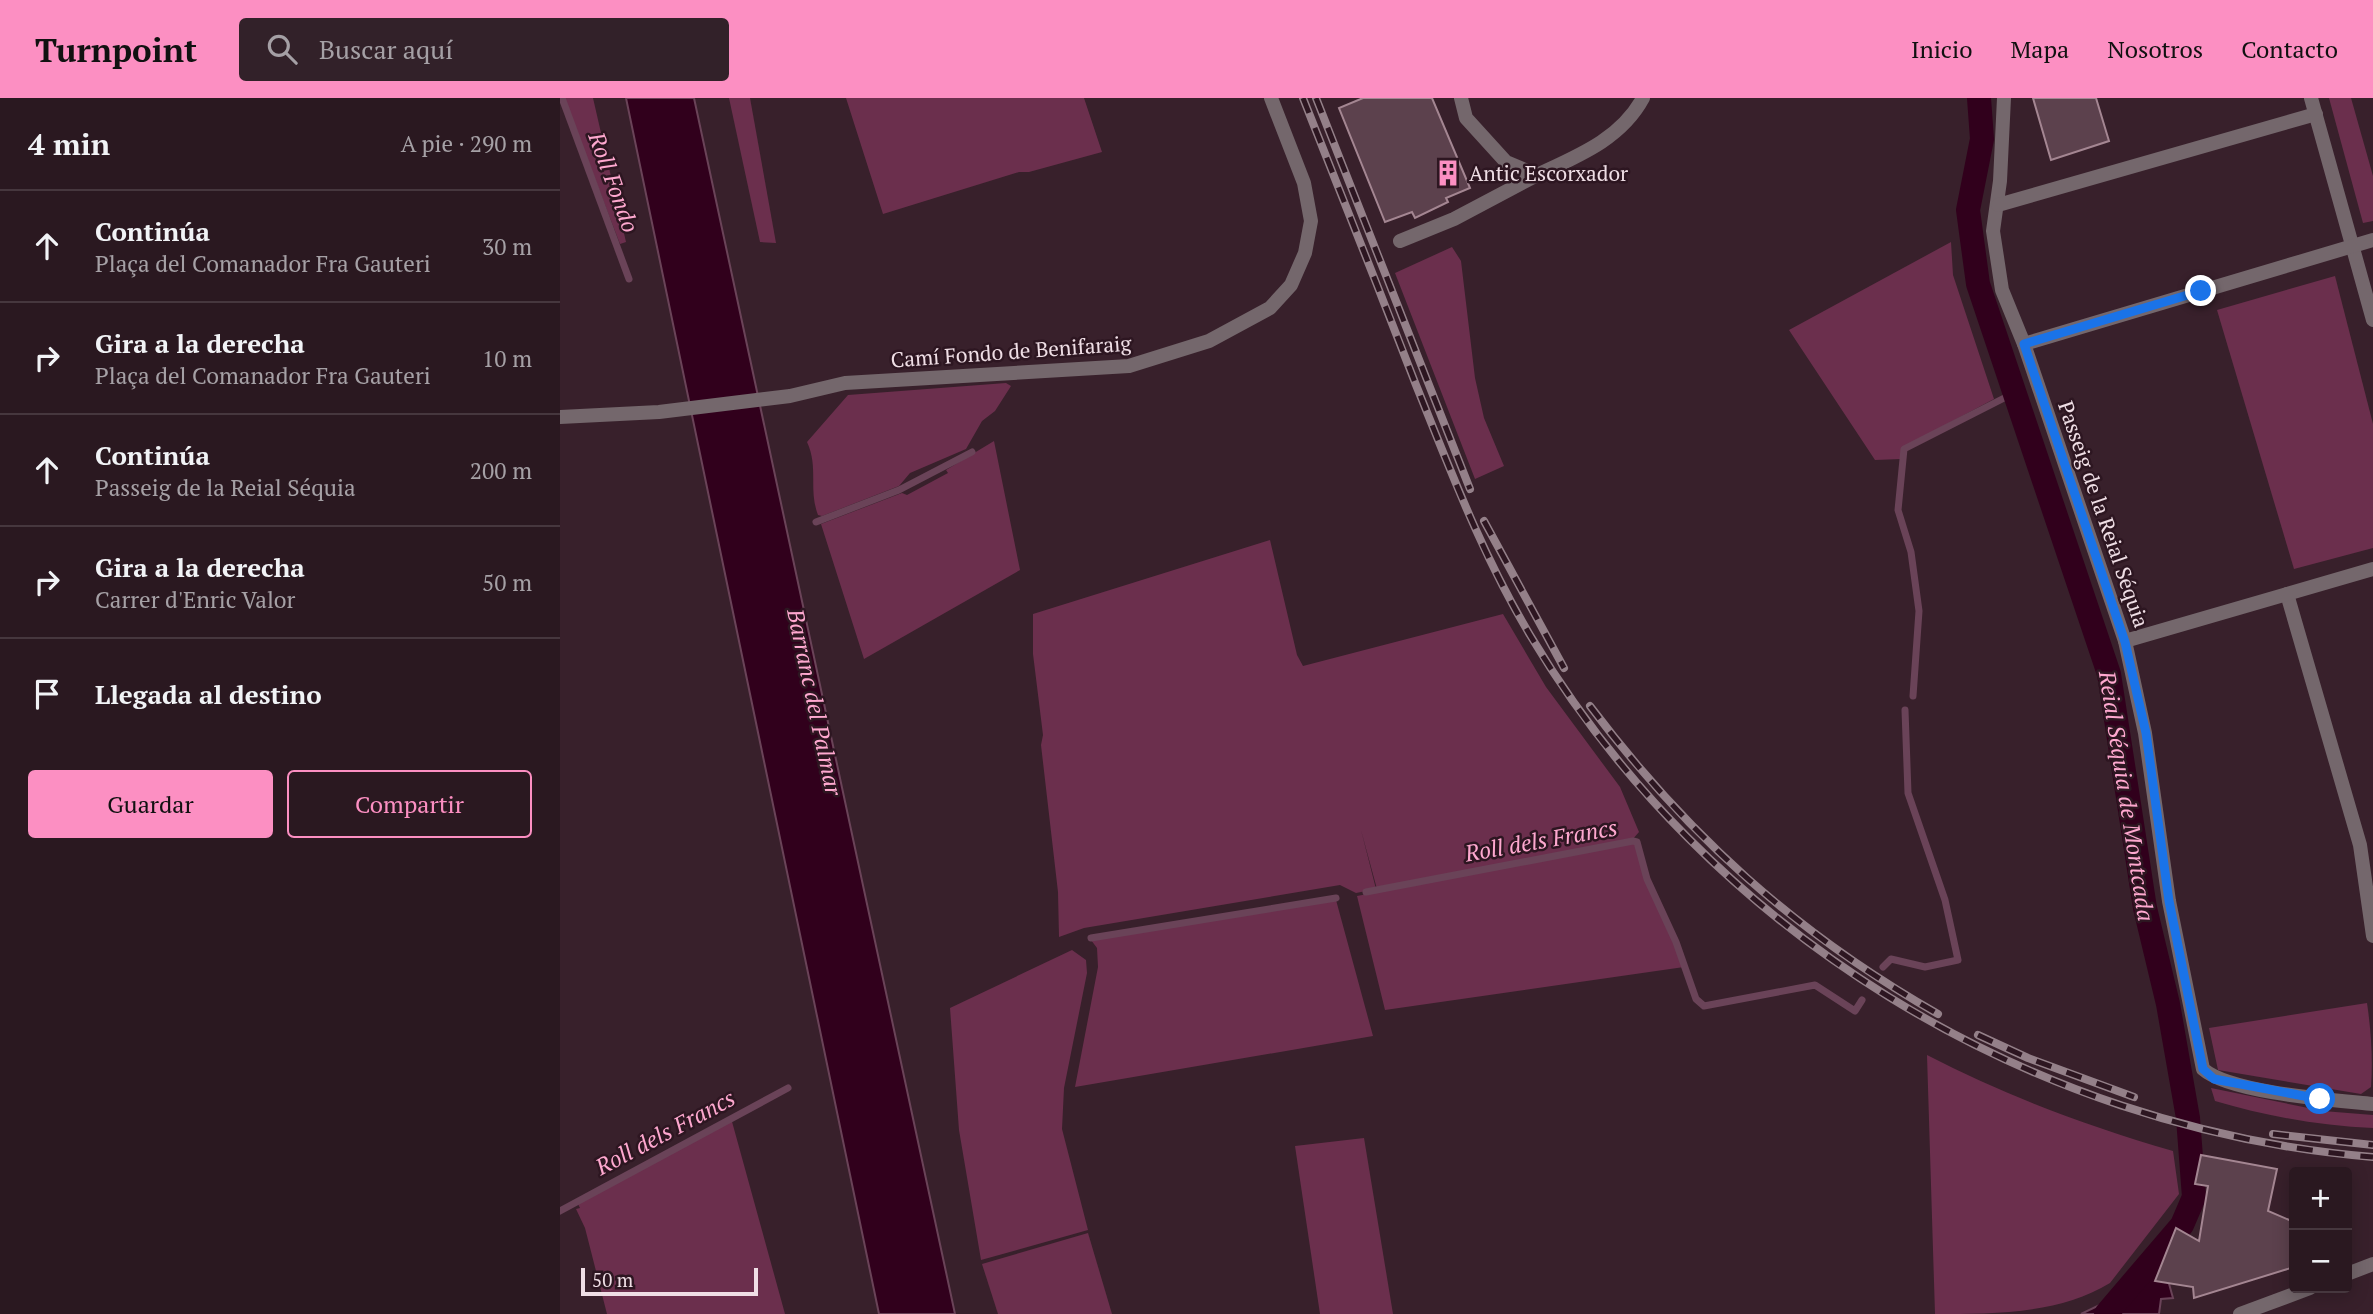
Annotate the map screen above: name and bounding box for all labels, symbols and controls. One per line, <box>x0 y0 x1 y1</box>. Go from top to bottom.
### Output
search box <box>239 18 729 81</box>
text: Turnpoint <box>35 28 197 71</box>
icon: search <box>263 30 301 68</box>
text: Buscar aquí <box>319 32 453 66</box>
text: Inicio <box>1911 33 1973 65</box>
text: Mapa <box>2011 33 2069 65</box>
text: Nosotros <box>2107 33 2203 65</box>
text: Contacto <box>2241 33 2338 65</box>
text: 4 min <box>28 124 110 164</box>
water label: Roll Fondo <box>581 126 647 237</box>
text: A pie · 290 m <box>401 128 532 159</box>
building icon: Antic Escorxador <box>1433 158 1463 188</box>
place label: Antic Escorxador <box>1469 159 1628 187</box>
text: Continúa <box>95 214 210 248</box>
icon: ahead <box>28 227 66 265</box>
text: 30 m <box>482 231 532 262</box>
text: Plaça del Comanador Fra Gauteri <box>95 248 431 279</box>
route end <box>2185 275 2216 306</box>
text: Gira a la derecha <box>95 326 305 360</box>
street label: Camí Fondo de Benifaraig <box>890 329 1133 373</box>
icon: right <box>28 339 66 377</box>
text: 10 m <box>482 343 532 374</box>
text: Plaça del Comanador Fra Gauteri <box>95 360 431 391</box>
street label: Passeig de la Reial Séquia <box>2052 397 2156 631</box>
text: Continúa <box>95 438 210 472</box>
icon: ahead <box>28 451 66 489</box>
text: 200 m <box>470 455 532 486</box>
text: Passeig de la Reial Séquia <box>95 472 356 503</box>
text: Gira a la derecha <box>95 550 305 584</box>
icon: right <box>28 563 66 601</box>
text: 50 m <box>482 567 532 598</box>
text: Carrer d'Enric Valor <box>95 584 295 615</box>
water label: Barranc del Palmar <box>780 605 850 799</box>
water label: Reial Séquia de Montcada <box>2092 668 2162 924</box>
icon: arrive <box>28 675 66 713</box>
text: Llegada al destino <box>95 677 322 711</box>
button: Guardar <box>28 770 273 838</box>
button: Compartir <box>287 770 532 838</box>
water label: Roll dels Francs <box>1461 811 1620 869</box>
water label: Roll dels Francs <box>589 1082 740 1182</box>
route start <box>2304 1083 2335 1114</box>
map controls <box>2289 1167 2352 1293</box>
button: + <box>2289 1167 2352 1230</box>
button: − <box>2289 1230 2352 1293</box>
scale bar <box>581 1265 758 1297</box>
text: 50 m <box>592 1267 633 1292</box>

